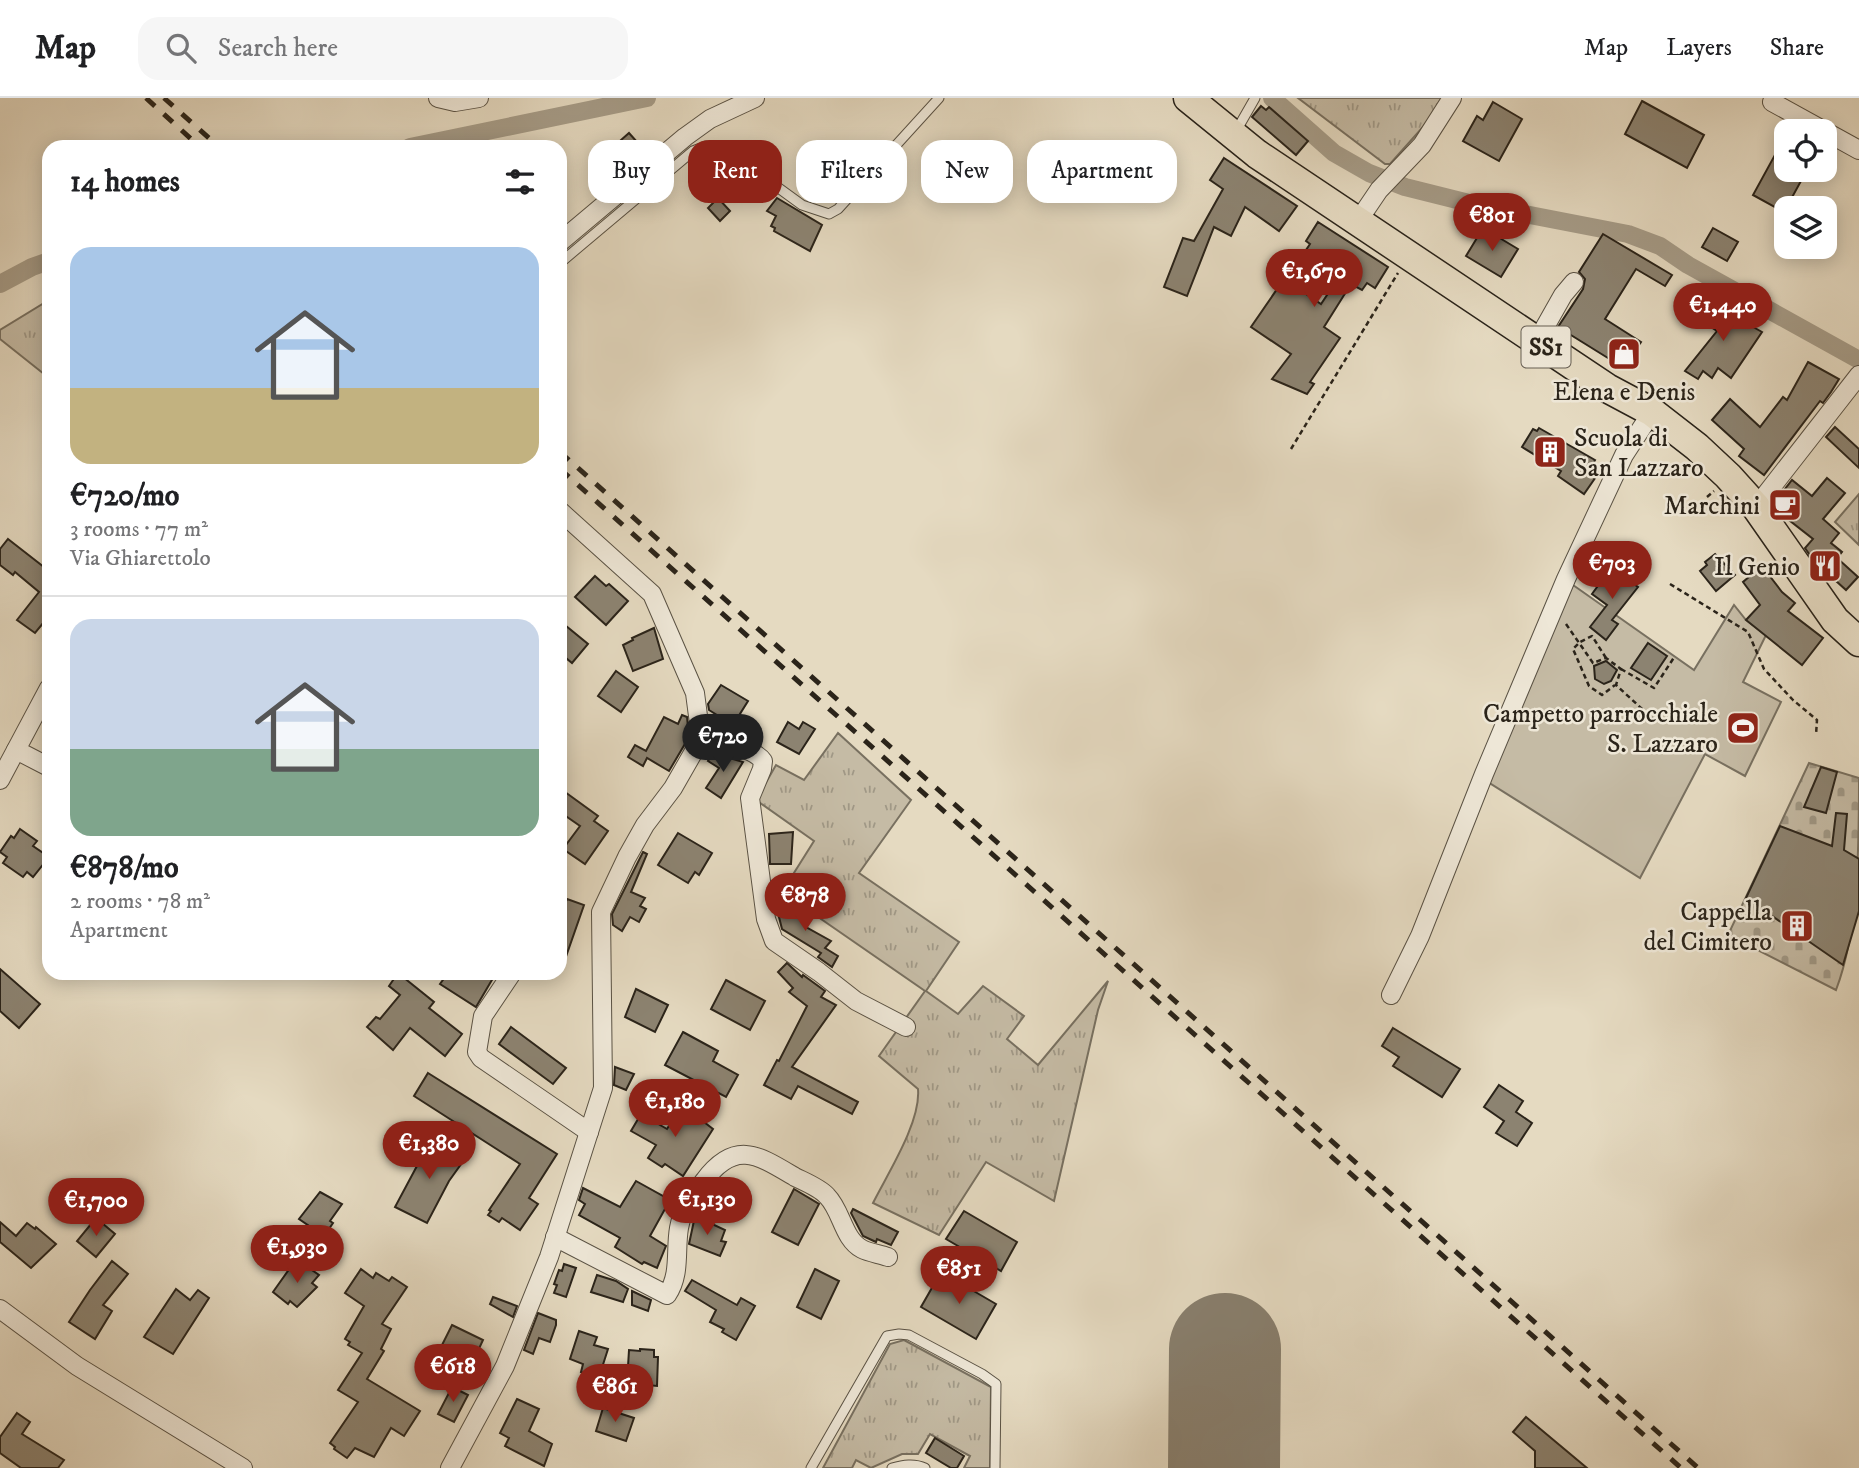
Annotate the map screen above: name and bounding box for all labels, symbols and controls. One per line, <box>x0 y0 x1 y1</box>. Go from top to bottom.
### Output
search box <box>138 17 628 80</box>
text: Map <box>35 28 96 69</box>
icon: search <box>162 29 200 67</box>
text: Search here <box>218 32 338 65</box>
text: Map <box>1584 33 1628 63</box>
text: Layers <box>1666 33 1732 63</box>
text: Share <box>1770 33 1824 63</box>
map controls <box>1774 119 1837 259</box>
button: locate <box>1774 119 1837 182</box>
chip: Buy <box>588 140 674 203</box>
chip: Rent <box>688 140 782 203</box>
chip: Filters <box>796 140 907 203</box>
chip: New <box>921 140 1013 203</box>
chip: Apartment <box>1027 140 1177 203</box>
icon: filters <box>501 163 539 201</box>
text: 14 homes <box>70 164 180 201</box>
pin: €801 <box>1451 194 1533 253</box>
button: layers <box>1774 196 1837 259</box>
text: €801 <box>1469 201 1515 230</box>
pin: €1,670 <box>1257 250 1371 309</box>
text: €1,670 <box>1282 257 1346 286</box>
pin: €1,440 <box>1666 284 1780 343</box>
text: €1,440 <box>1689 291 1757 320</box>
icon: home <box>242 292 368 418</box>
road number: SS1 <box>1522 326 1570 368</box>
shop icon: Elena e Denis <box>1605 335 1643 373</box>
place label: Elena e Denis <box>1553 376 1695 409</box>
place label: Scuola di San Lazzaro <box>1574 422 1704 485</box>
building icon: Scuola di San Lazzaro <box>1531 433 1569 471</box>
text: €720/mo <box>70 478 179 515</box>
cafe icon: Marchini <box>1766 486 1804 524</box>
place label: Marchini <box>1664 490 1760 523</box>
text: 3 rooms · 77 m² <box>70 515 208 544</box>
pin: €703 <box>1571 542 1653 601</box>
text: Via Ghiarettolo <box>70 544 211 573</box>
restaurant icon: Il Genio <box>1806 547 1844 585</box>
text: €703 <box>1589 549 1635 578</box>
place label: Il Genio <box>1714 551 1800 584</box>
icon: home <box>242 664 368 790</box>
place label: Campetto parrocchiale S. Lazzaro <box>1483 698 1718 761</box>
sports icon: Campetto parrocchiale S. Lazzaro <box>1724 709 1762 747</box>
pin: €720 <box>682 714 764 774</box>
text: €720 <box>698 722 748 751</box>
text: €878/mo <box>70 850 179 887</box>
pin: €878 <box>764 874 846 933</box>
text: €878 <box>781 881 829 910</box>
text: 2 rooms · 78 m² <box>70 887 210 916</box>
place label: Cappella del Cimitero <box>1643 896 1772 959</box>
building icon: Cappella del Cimitero <box>1778 907 1816 945</box>
text: Apartment <box>70 916 168 945</box>
pin: €1,180 <box>618 1080 732 1139</box>
text: €1,180 <box>645 1087 705 1116</box>
pin: €1,380 <box>372 1122 486 1181</box>
text: €1,380 <box>399 1129 459 1158</box>
pin: €1,700 <box>39 1178 153 1238</box>
pin: €1,130 <box>650 1178 764 1237</box>
text: €1,130 <box>678 1185 736 1214</box>
text: €1,700 <box>64 1186 128 1215</box>
pin: €1,930 <box>240 1226 354 1285</box>
text: €1,930 <box>267 1233 327 1262</box>
pin: €851 <box>918 1246 1000 1306</box>
text: €851 <box>937 1254 981 1283</box>
pin: €618 <box>412 1344 494 1404</box>
text: €618 <box>430 1352 476 1381</box>
pin: €861 <box>574 1364 656 1424</box>
text: €861 <box>592 1372 638 1401</box>

